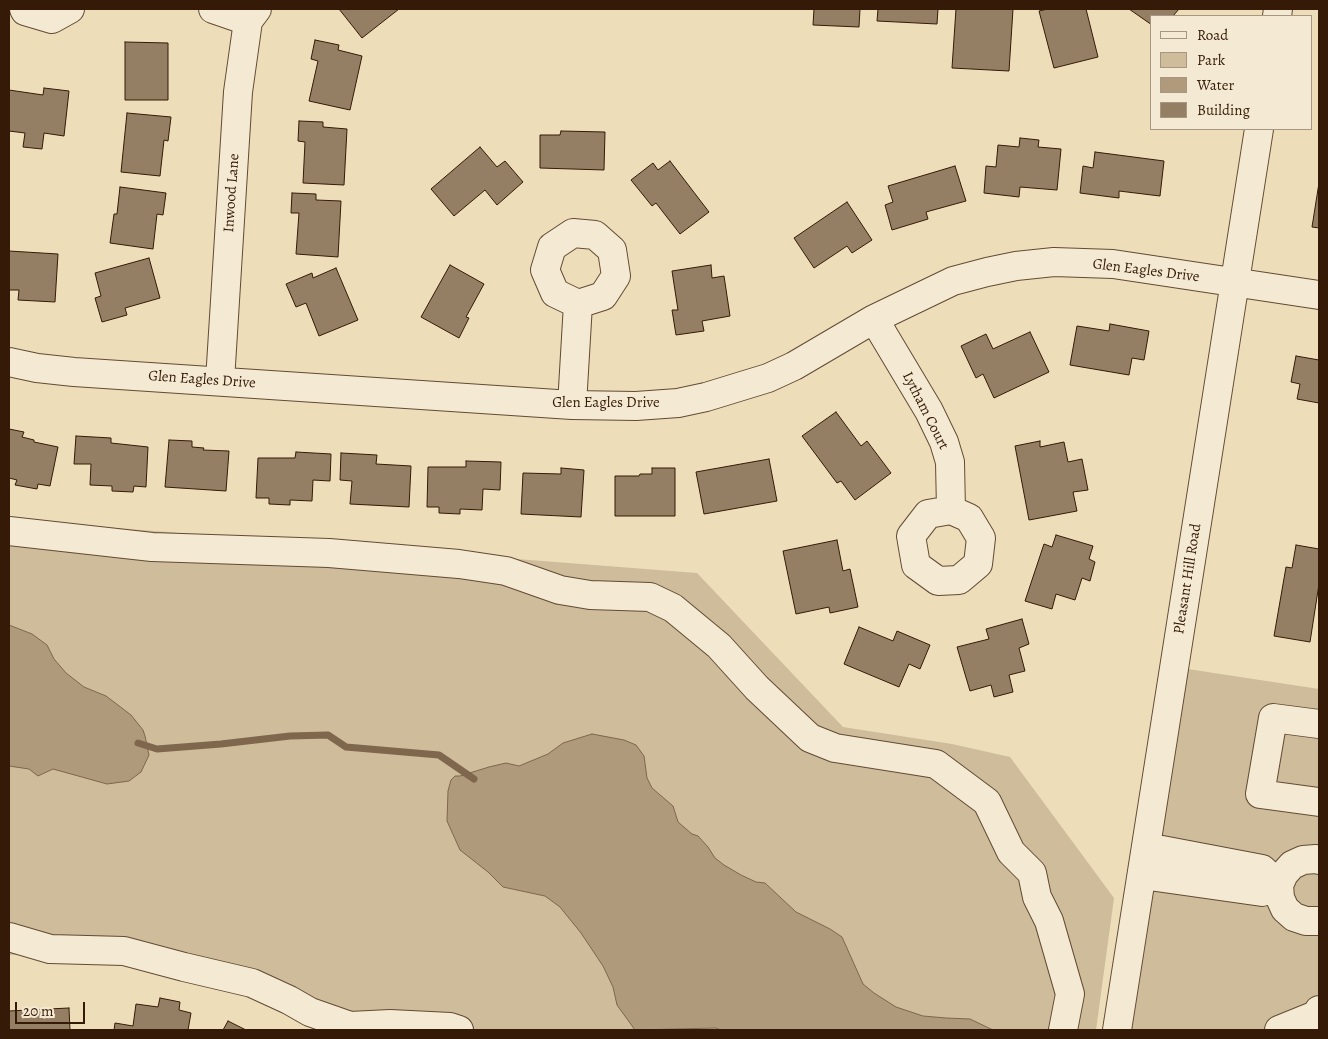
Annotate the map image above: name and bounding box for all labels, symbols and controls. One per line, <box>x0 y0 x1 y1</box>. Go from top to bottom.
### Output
legend <box>1150 15 1313 130</box>
text: Road <box>1197 25 1228 45</box>
text: Park <box>1197 50 1225 70</box>
text: Water <box>1197 75 1234 95</box>
text: Building <box>1197 100 1250 120</box>
street label: Inwood Lane <box>220 153 244 233</box>
street label: Glen Eagles Drive <box>1092 256 1200 286</box>
street label: Glen Eagles Drive <box>148 367 256 393</box>
street label: Lytham Court <box>898 369 952 453</box>
street label: Glen Eagles Drive <box>552 394 660 412</box>
street label: Pleasant Hill Road <box>1170 522 1206 636</box>
scale bar <box>18 992 88 1024</box>
text: 20 m <box>23 1001 54 1021</box>

